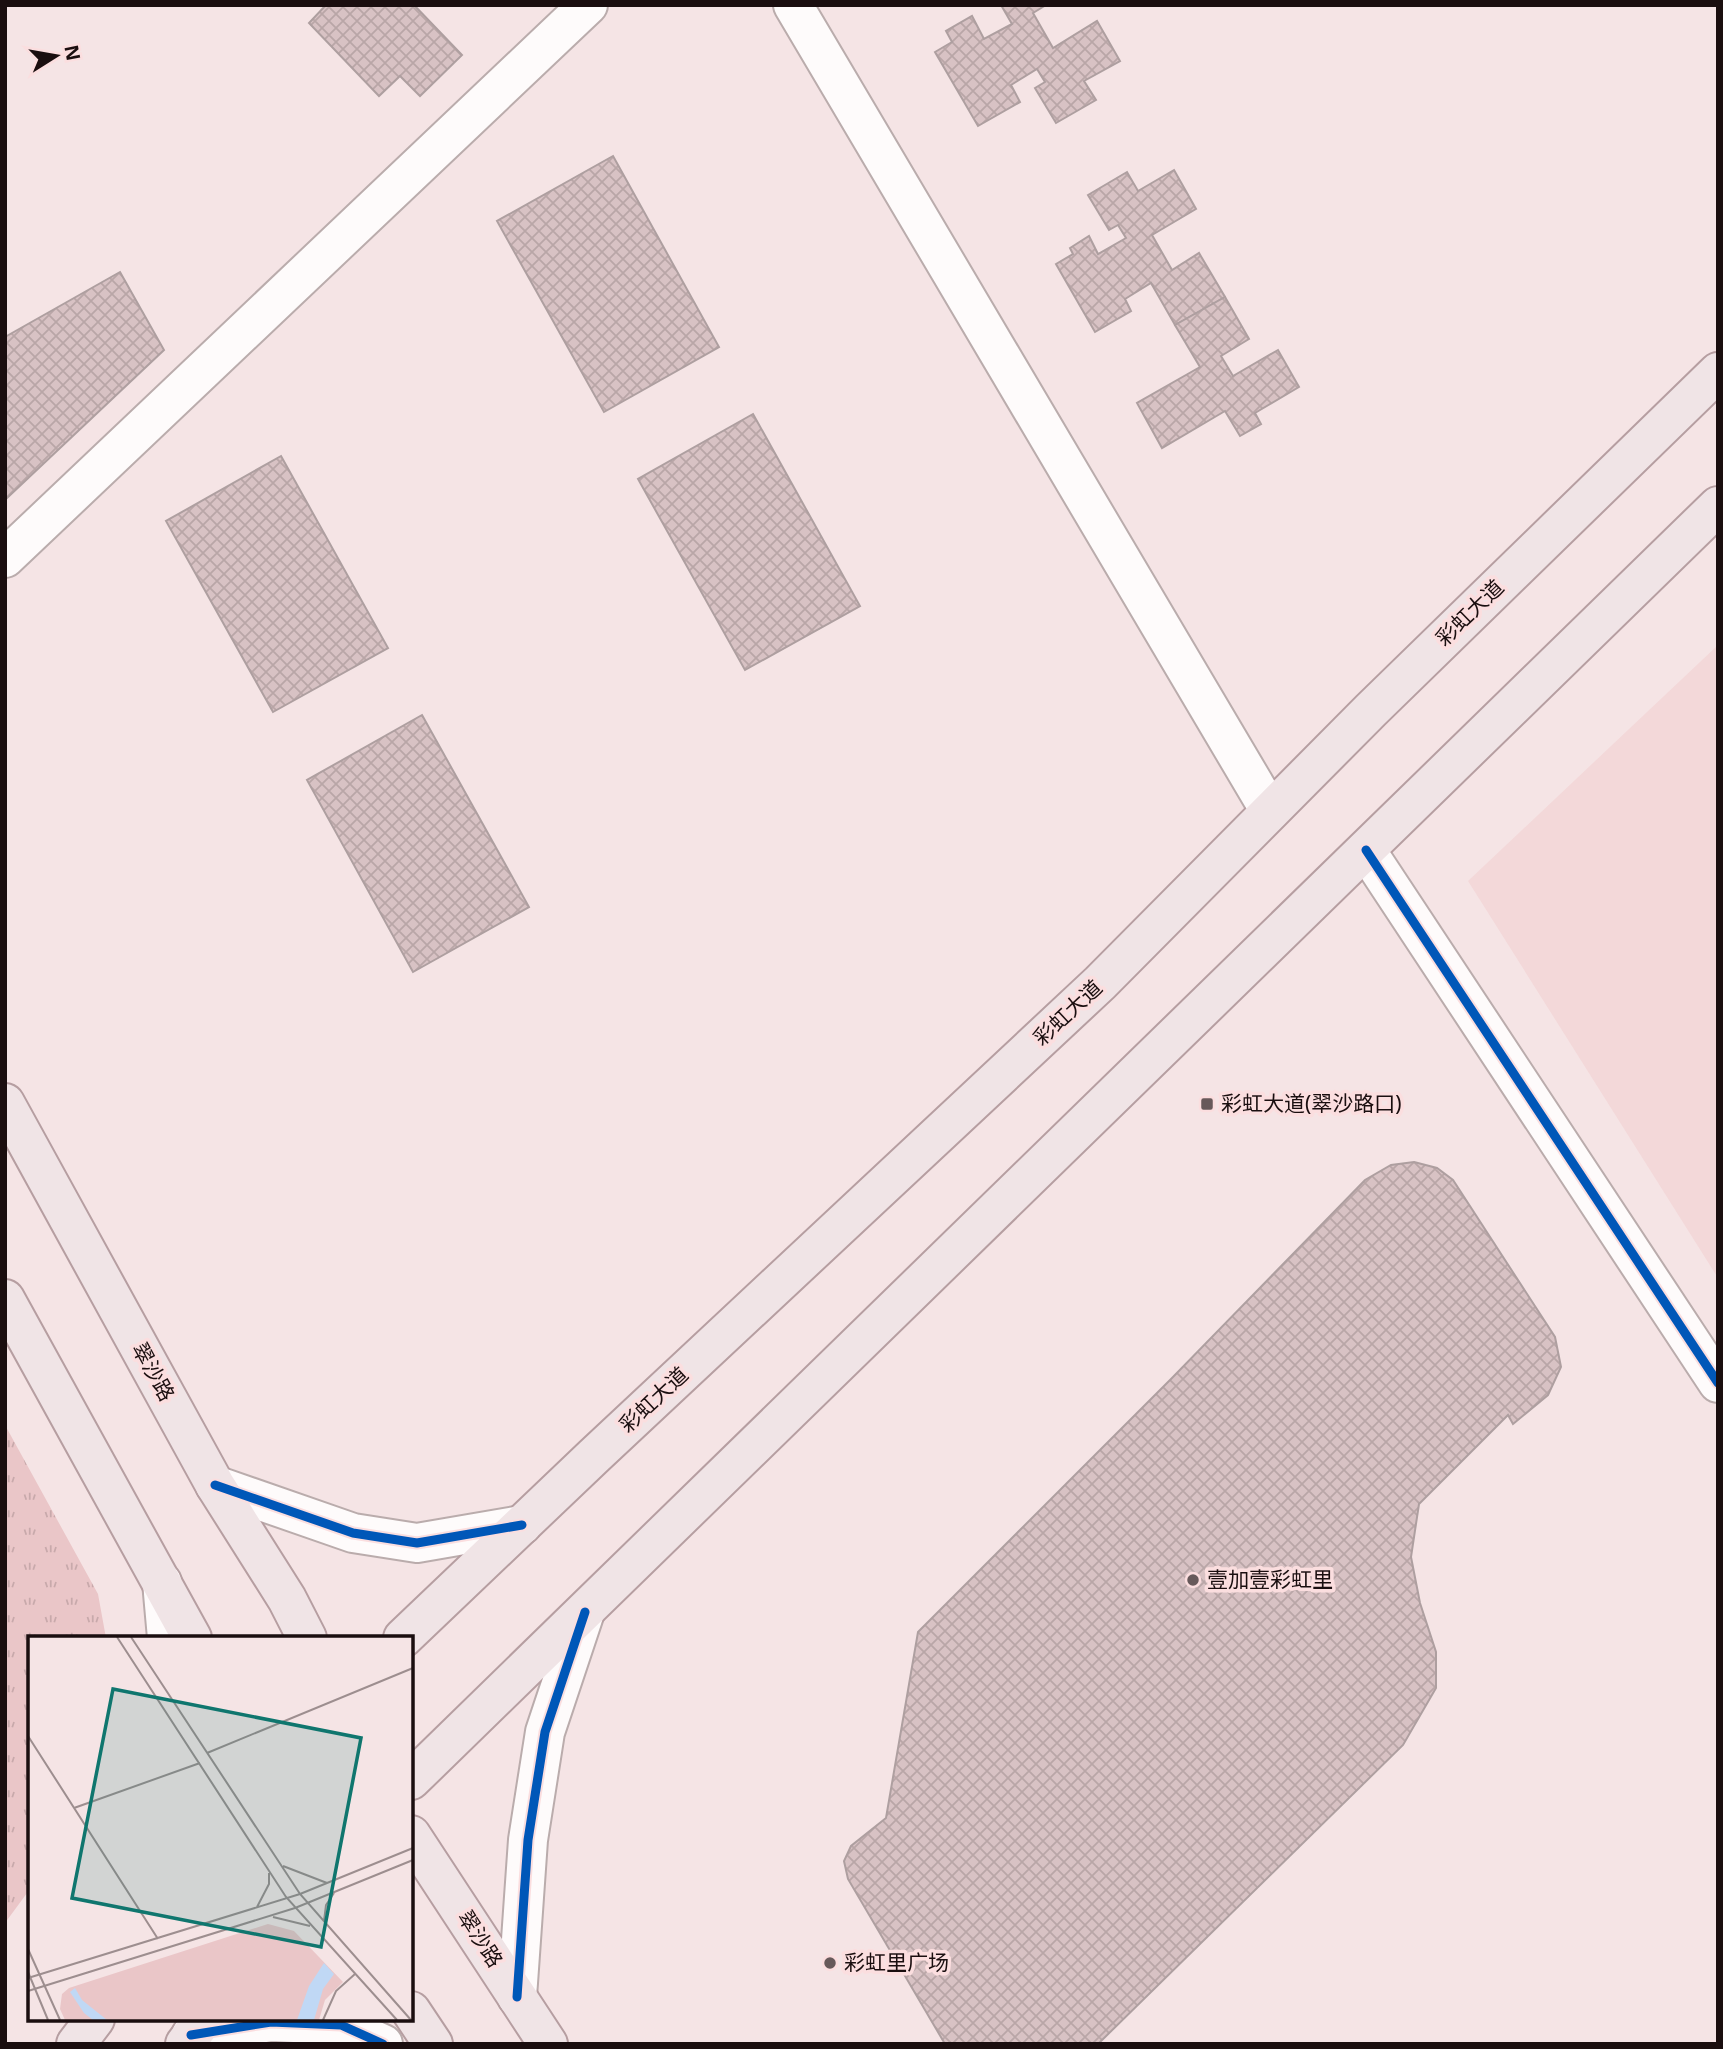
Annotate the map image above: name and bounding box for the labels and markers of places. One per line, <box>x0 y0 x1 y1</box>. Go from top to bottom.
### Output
place label: 彩虹大道(翠沙路口) <box>1221 1089 1402 1117</box>
marker: 彩虹大道(翠沙路口) <box>1199 1096 1215 1112</box>
place label: 壹加壹彩虹里 <box>1207 1565 1333 1593</box>
marker: 壹加壹彩虹里 <box>1185 1572 1201 1588</box>
place label: 彩虹里广场 <box>844 1948 949 1976</box>
marker: 彩虹里广场 <box>822 1955 838 1971</box>

